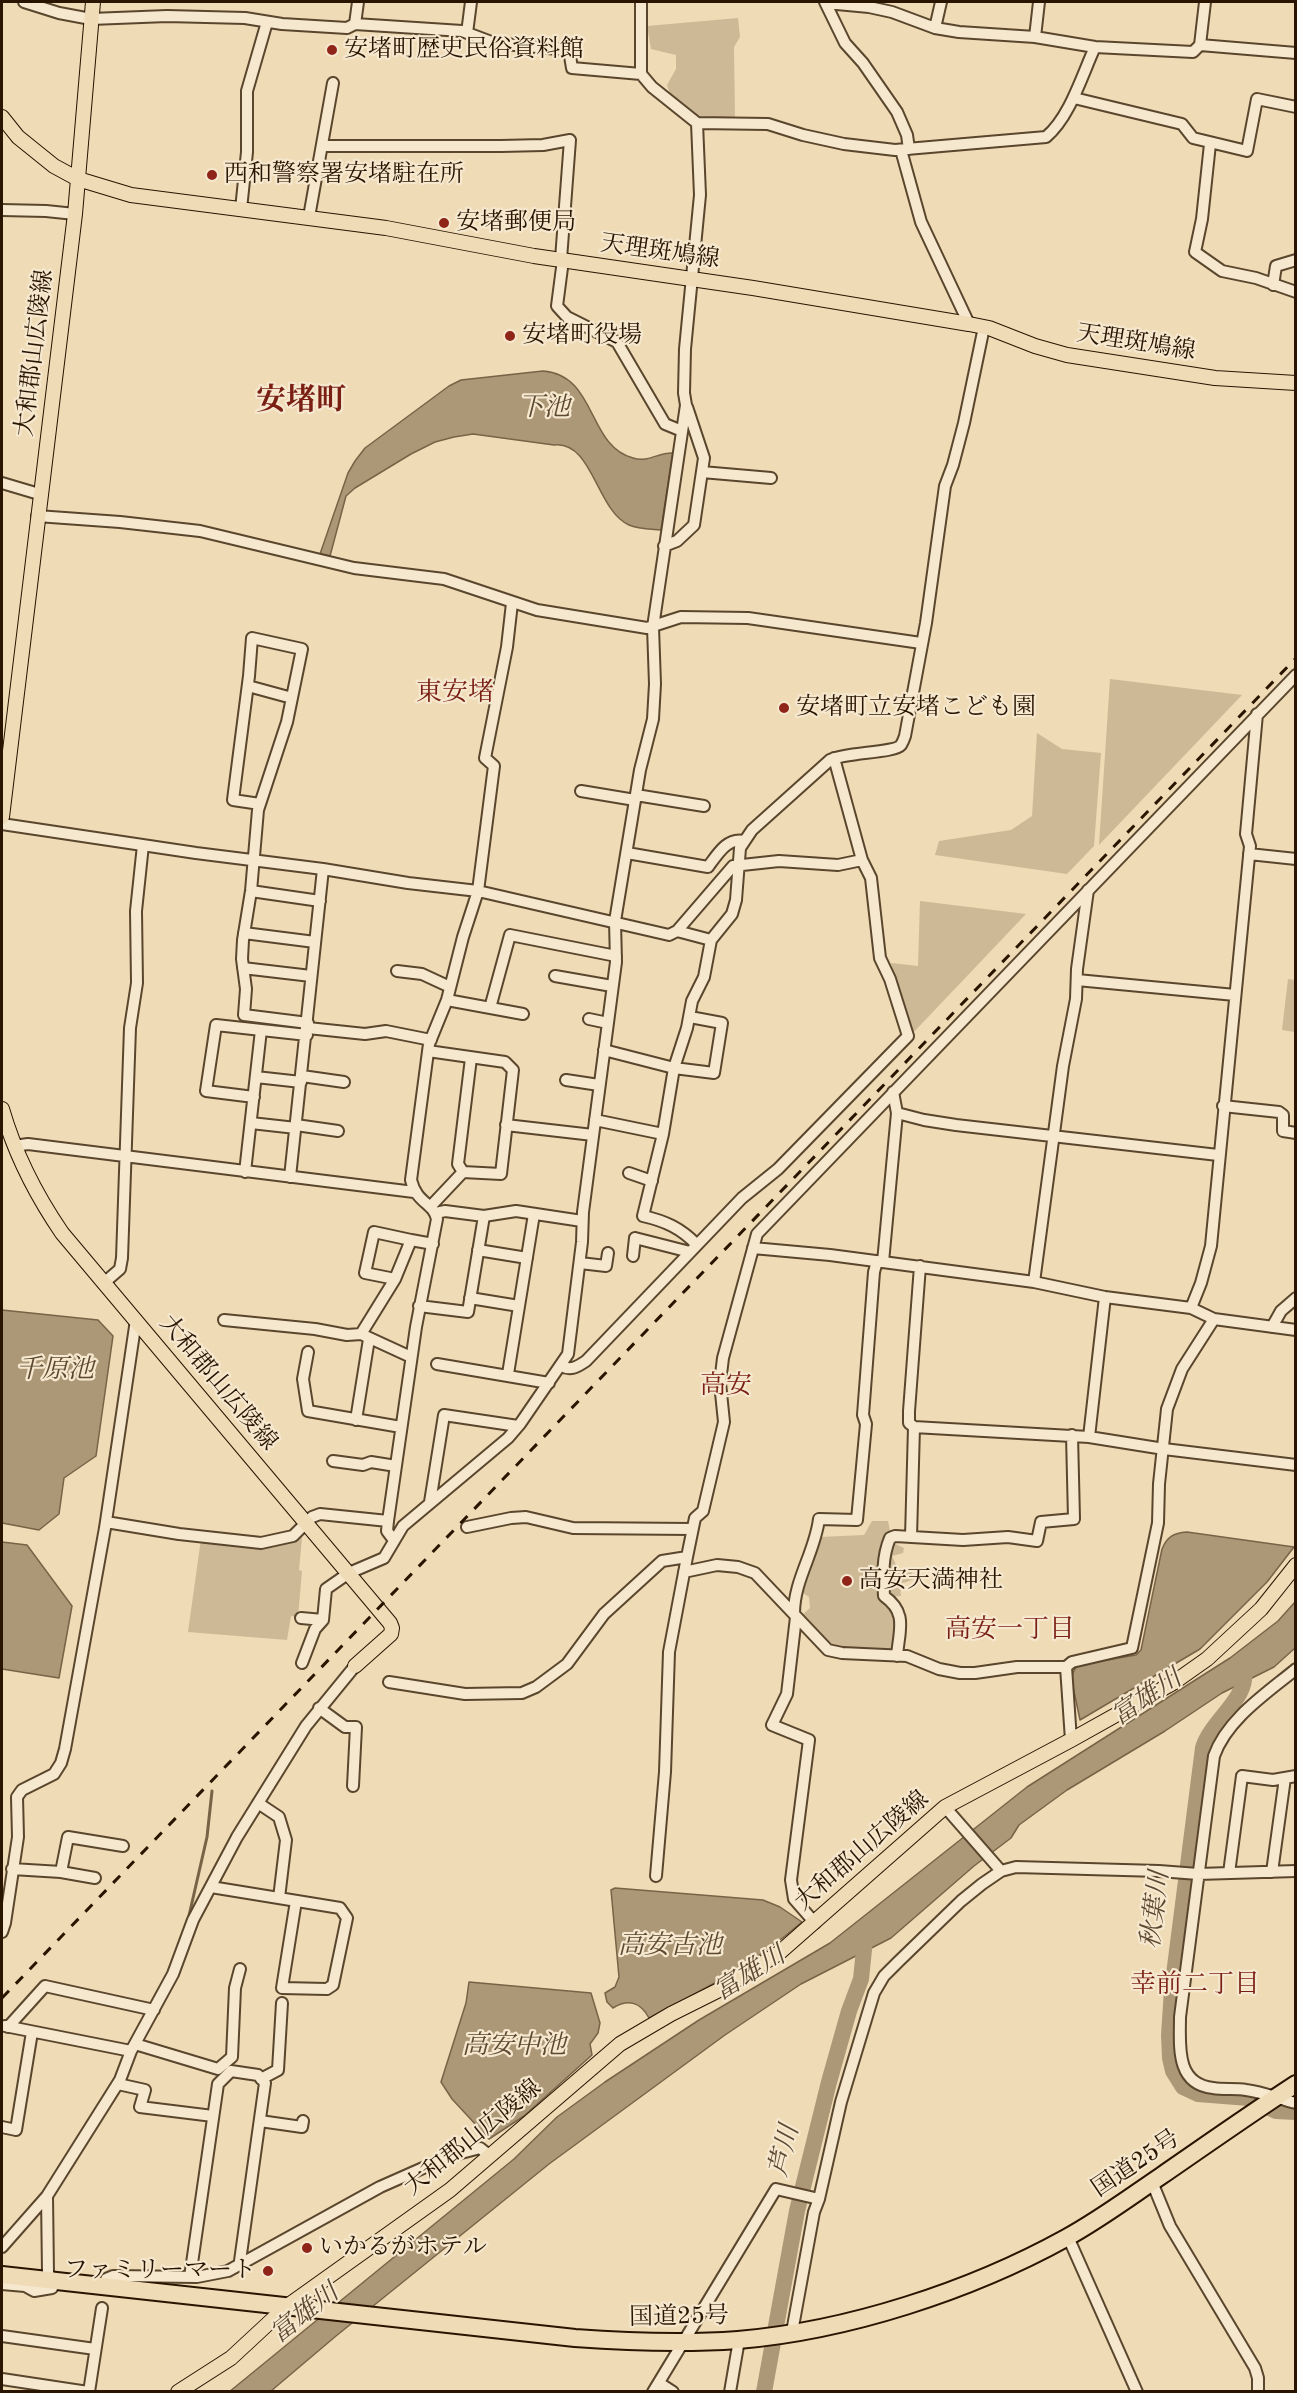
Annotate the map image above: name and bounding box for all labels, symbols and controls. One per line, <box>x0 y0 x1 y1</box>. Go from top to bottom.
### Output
place label: 安堵町歴史民俗資料館 <box>344 36 584 64</box>
marker: 安堵町歴史民俗資料館 <box>325 43 339 57</box>
place label: 西和警察署安堵駐在所 <box>224 161 464 189</box>
marker: 西和警察署安堵駐在所 <box>205 168 219 182</box>
place label: 安堵郵便局 <box>456 209 576 237</box>
marker: 安堵郵便局 <box>437 216 451 230</box>
street label: 天理斑鳩線 <box>599 229 721 275</box>
street label: 大和郡山広陵線 <box>10 268 60 438</box>
street label: 天理斑鳩線 <box>1074 319 1198 367</box>
place label: 安堵町役場 <box>522 322 642 350</box>
marker: 安堵町役場 <box>503 329 517 343</box>
district label: 安堵町 <box>256 383 346 419</box>
water label: 下池 <box>518 392 570 424</box>
district label: 東安堵 <box>416 677 494 709</box>
place label: 安堵町立安堵こども園 <box>796 694 1036 722</box>
marker: 安堵町立安堵こども園 <box>777 701 791 715</box>
street label: 大和郡山広陵線 <box>153 1309 283 1457</box>
water label: 千原池 <box>16 1354 94 1386</box>
district label: 高安 <box>700 1370 752 1402</box>
place label: 高安天満神社 <box>859 1567 1003 1595</box>
marker: 高安天満神社 <box>840 1574 854 1588</box>
district label: 高安一丁目 <box>945 1614 1075 1646</box>
water label: 富雄川 <box>1106 1663 1188 1733</box>
street label: 大和郡山広陵線 <box>789 1785 935 1917</box>
water label: 秋葉川 <box>1136 1869 1176 1951</box>
water label: 高安古池 <box>618 1930 722 1962</box>
water label: 富雄川 <box>709 1940 791 2008</box>
district label: 幸前二丁目 <box>1130 1969 1260 2001</box>
water label: 高安中池 <box>462 2030 566 2062</box>
street label: 大和郡山広陵線 <box>399 2074 547 2202</box>
water label: 芦川 <box>764 2122 806 2180</box>
street label: 国道25号 <box>1087 2124 1185 2204</box>
place label: いかるがホテル <box>319 2234 487 2262</box>
marker: いかるがホテル <box>300 2241 314 2255</box>
place label: ファミリーマート <box>64 2257 256 2285</box>
marker: ファミリーマート <box>261 2264 275 2278</box>
water label: 富雄川 <box>265 2278 345 2350</box>
street label: 国道25号 <box>629 2302 729 2332</box>

